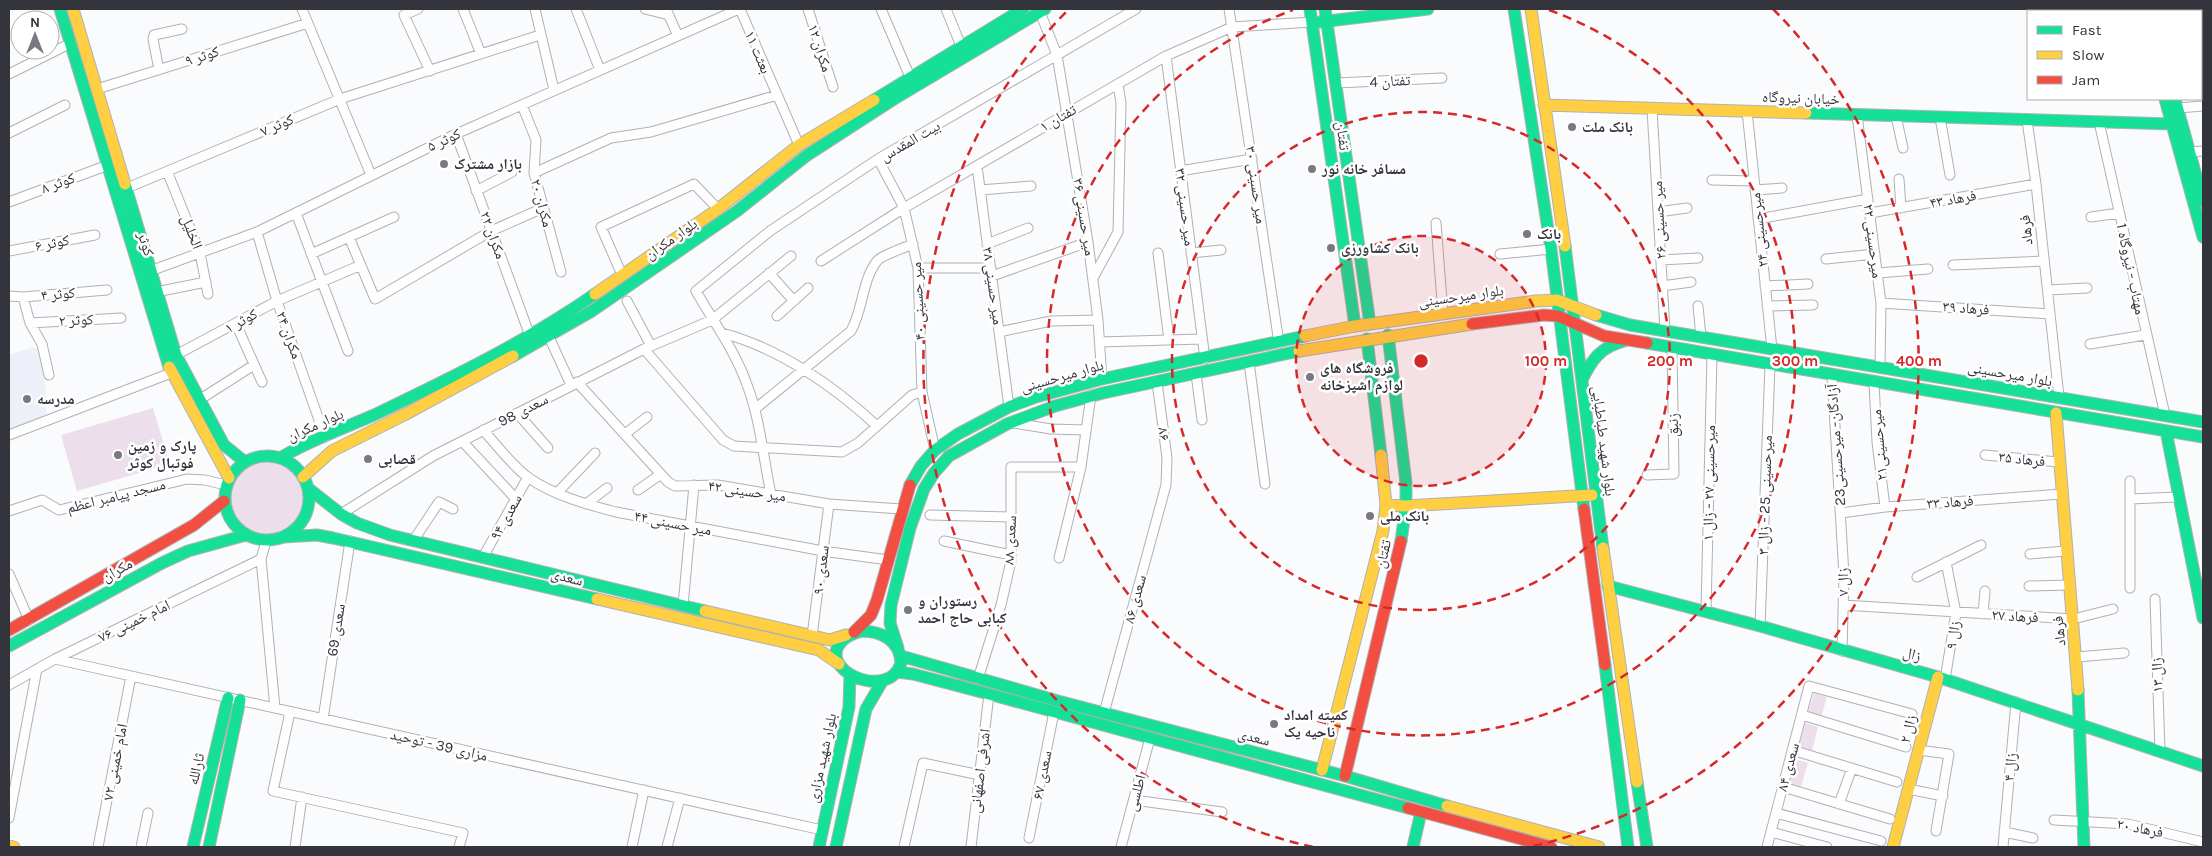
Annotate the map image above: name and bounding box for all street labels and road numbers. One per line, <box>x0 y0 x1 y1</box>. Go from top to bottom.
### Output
street label: مکران ۱۲ <box>803 22 836 75</box>
street label: بعثت ۱۱ <box>741 28 775 76</box>
street label: کوثر ۹ <box>183 42 221 70</box>
street label: تفتان 4 <box>1369 71 1412 92</box>
street label: خیابان نیروگاه <box>1762 88 1841 109</box>
street label: تفتان ۱ <box>1037 100 1081 136</box>
street label: کوثر ۷ <box>257 110 297 140</box>
street label: بیت المقدس <box>877 117 944 166</box>
street label: تفتان <box>1331 120 1354 152</box>
street label: کوثر ۵ <box>424 124 464 156</box>
street label: میر حسینی ۳۰ <box>1241 145 1270 225</box>
street label: میر حسینی ۳۲ <box>1170 167 1199 247</box>
street label: کوثر ۸ <box>39 169 77 197</box>
street label: مکران ۲۰ <box>526 177 557 229</box>
street label: میر حسینی ۳۶ <box>1068 177 1099 257</box>
street label: میر حسینی ۲۶ <box>1648 180 1671 260</box>
street label: فرهاد ۴۳ <box>1928 186 1978 212</box>
street label: میرحسینی ۲۴ <box>1746 192 1773 268</box>
street label: میرحسینی ۲۲ <box>1859 203 1887 280</box>
street label: مکران ۲۲ <box>475 209 510 262</box>
street label: الخلیل <box>176 213 207 252</box>
street label: بلوار مکران <box>641 214 701 264</box>
street label: فرهاد <box>2015 214 2037 246</box>
street label: مهتاب - نیروگاه 1 <box>2113 222 2149 316</box>
street label: کوثر <box>134 229 158 258</box>
street label: کوثر ۶ <box>33 231 71 255</box>
street label: میر حسینی ۳۸ <box>978 246 1007 326</box>
street label: میر حسینی ۴۰ <box>907 261 930 341</box>
street label: بلوار میرحسینی <box>1417 281 1505 312</box>
street label: کوثر ۴ <box>40 284 76 304</box>
street label: فرهاد ۳۹ <box>1942 297 1990 319</box>
street label: کوثر ۱ <box>221 305 261 337</box>
street label: مکران ۲۴ <box>271 309 306 362</box>
street label: کوثر ۲ <box>58 310 94 330</box>
street label: بلوار میرحسینی <box>1018 356 1106 397</box>
street label: بلوار میرحسینی <box>1966 358 2054 391</box>
street label: آزادگان- میرحسینی23 <box>1823 382 1850 507</box>
street label: بلوار شهید طباطبایی <box>1587 385 1620 497</box>
street label: سعدی 98 <box>495 390 552 431</box>
street label: بلوار مکران <box>284 405 346 446</box>
street label: میرحسینی۲۱ <box>1867 408 1892 481</box>
street label: زنبق <box>1664 413 1683 437</box>
street label: میرحسینی ۲۷ - زال ۱ <box>1699 425 1720 541</box>
street label: ۸۶ <box>1154 426 1174 442</box>
street label: میرحسینی 25 - زال ۳ <box>1754 435 1777 555</box>
street label: فرهاد ۳۵ <box>1998 448 2046 470</box>
street label: مسجد پیامبر اعظم <box>65 475 168 518</box>
street label: میر حسینی ۴۲ <box>707 477 787 506</box>
street label: سعدی ۹۴ <box>486 491 527 544</box>
street label: فرهاد ۳۳ <box>1926 491 1974 513</box>
street label: میر حسینی ۴۴ <box>633 507 713 540</box>
street label: سعدی ۸۸ <box>1000 515 1021 565</box>
street label: تفتان <box>1371 537 1396 570</box>
street label: سعدی ۹۰ <box>809 544 834 596</box>
street label: مکران <box>99 554 136 587</box>
street label: سعدی <box>549 564 585 591</box>
street label: زال ۷ <box>1834 567 1853 596</box>
street label: سعدی ۸۶ <box>1120 573 1151 626</box>
street label: امام خمینی ۷۶ <box>95 596 173 647</box>
street label: سعدی 69 <box>323 602 350 658</box>
street label: فرهاد ۲۷ <box>1991 606 2039 626</box>
street label: فرهاد <box>2048 615 2070 647</box>
street label: زال ۹ <box>1942 619 1965 651</box>
street label: زال <box>1901 643 1923 666</box>
street label: زال ۱۳ <box>2147 657 2168 693</box>
street label: بلوار شهید مزاری <box>804 712 841 805</box>
street label: زال ۲ <box>1896 713 1921 745</box>
street label: امام خمینی ۷۲ <box>99 722 132 802</box>
street label: سعدی <box>1236 724 1272 751</box>
street label: مزاری 39 - توحید <box>388 725 490 766</box>
street label: اشرفی اصفهانی <box>966 728 995 814</box>
street label: سعدی ۸۴ <box>1773 741 1804 794</box>
street label: سعدی ۶۷ <box>1028 749 1057 801</box>
street label: ثارالله <box>184 751 208 787</box>
street label: زال ۴ <box>2000 752 2021 782</box>
street label: اطلسی <box>1122 773 1150 814</box>
street label: فرهاد ۲۰ <box>2115 815 2165 841</box>

